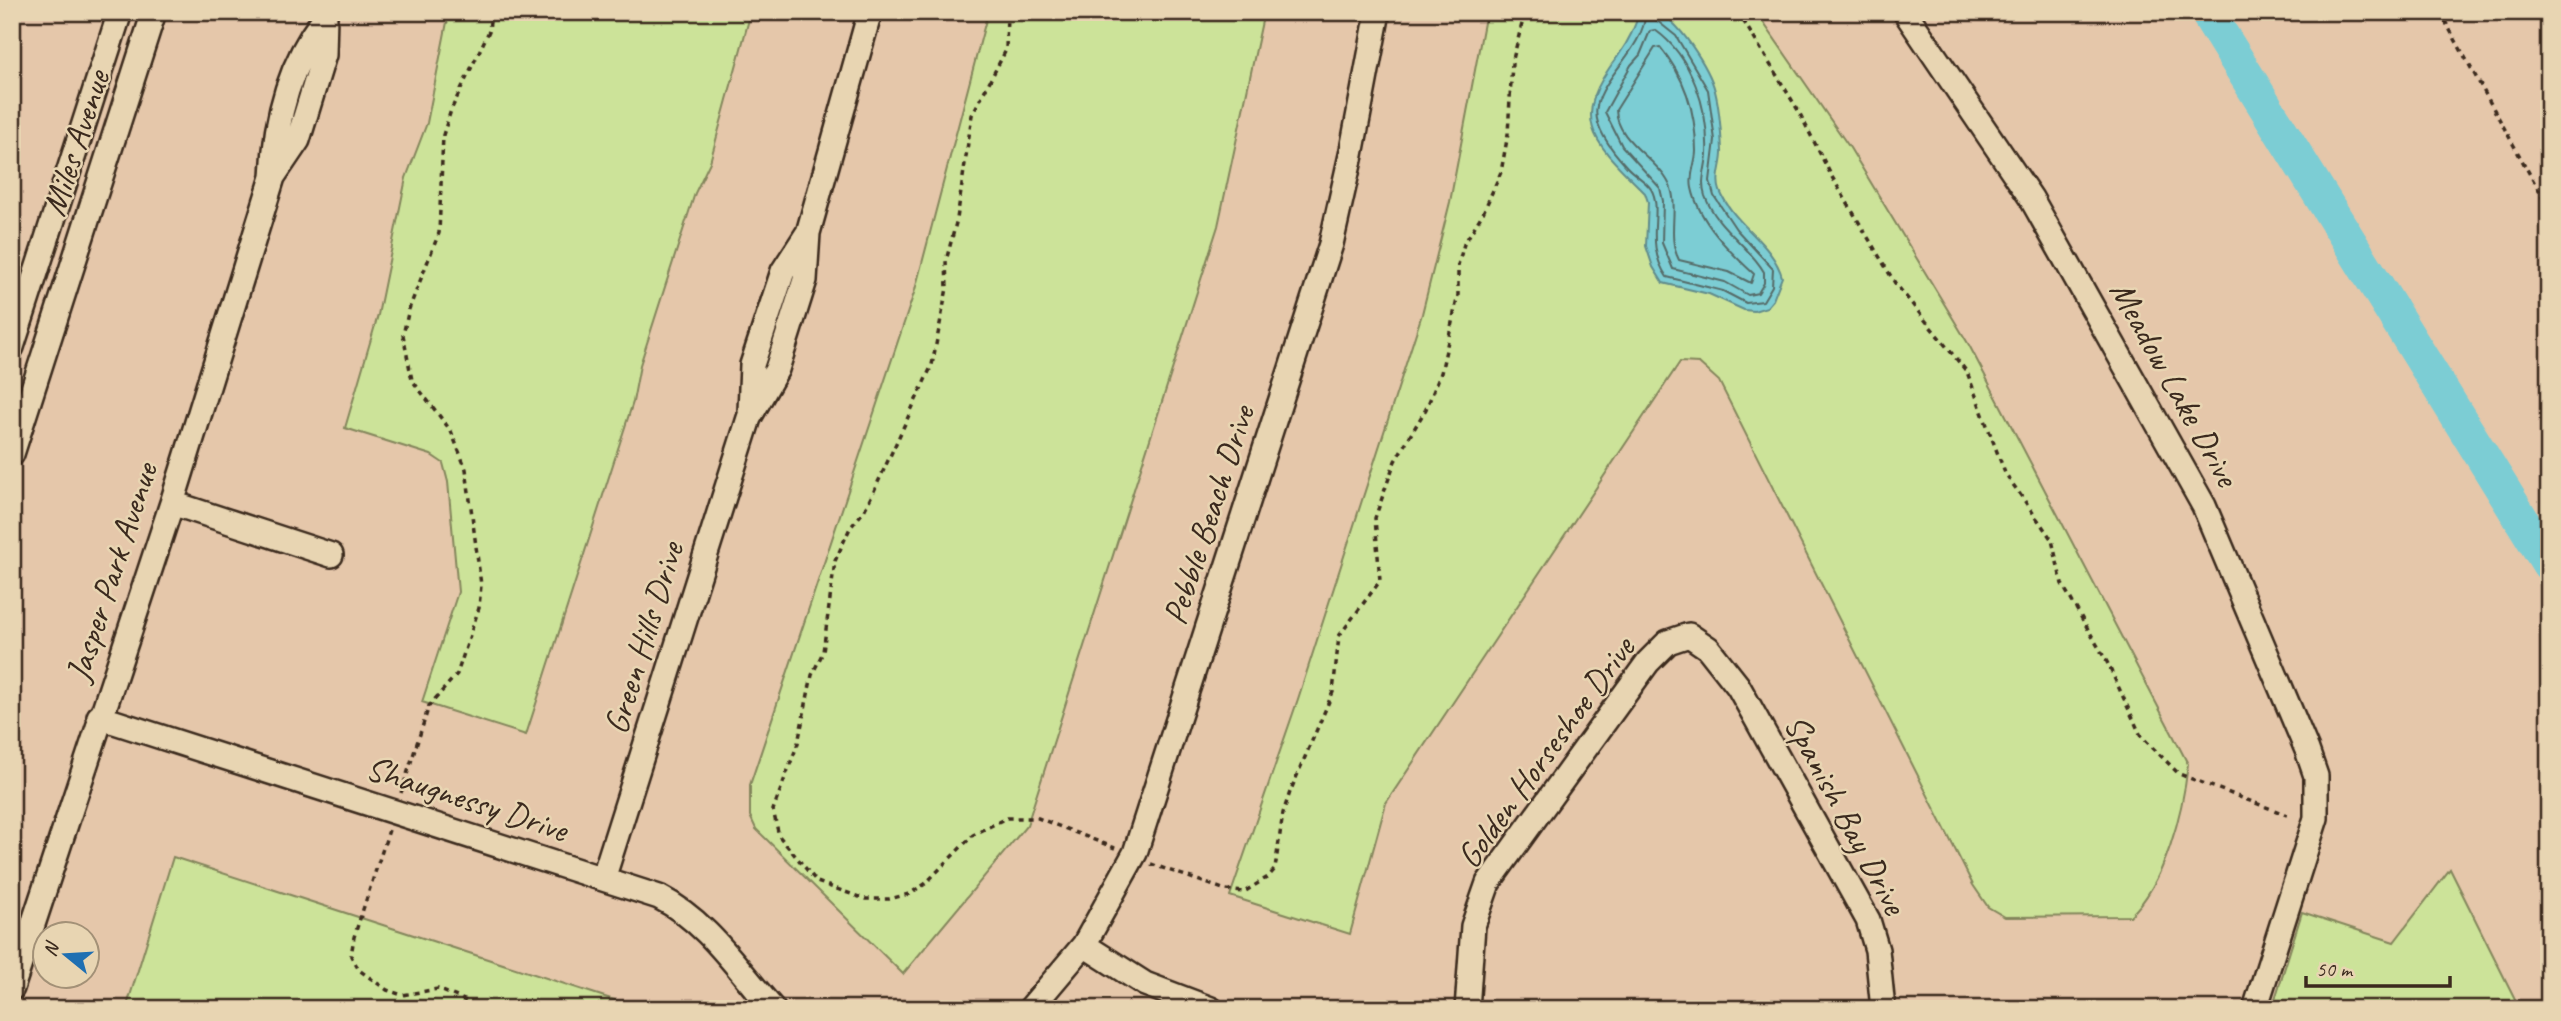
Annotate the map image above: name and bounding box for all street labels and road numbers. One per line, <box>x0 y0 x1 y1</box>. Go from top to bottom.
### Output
street label: Miles Avenue <box>31 62 121 221</box>
street label: Meadow Lake Drive <box>2100 272 2251 496</box>
street label: Pebble Beach Drive <box>1152 398 1266 630</box>
street label: Jasper Park Avenue <box>54 455 169 689</box>
street label: Green Hills Drive <box>593 534 695 739</box>
street label: Golden Horseshoe Drive <box>1446 626 1646 877</box>
street label: Spanish Bay Drive <box>1774 706 1918 924</box>
street label: Shaugnessy Drive <box>361 745 576 853</box>

